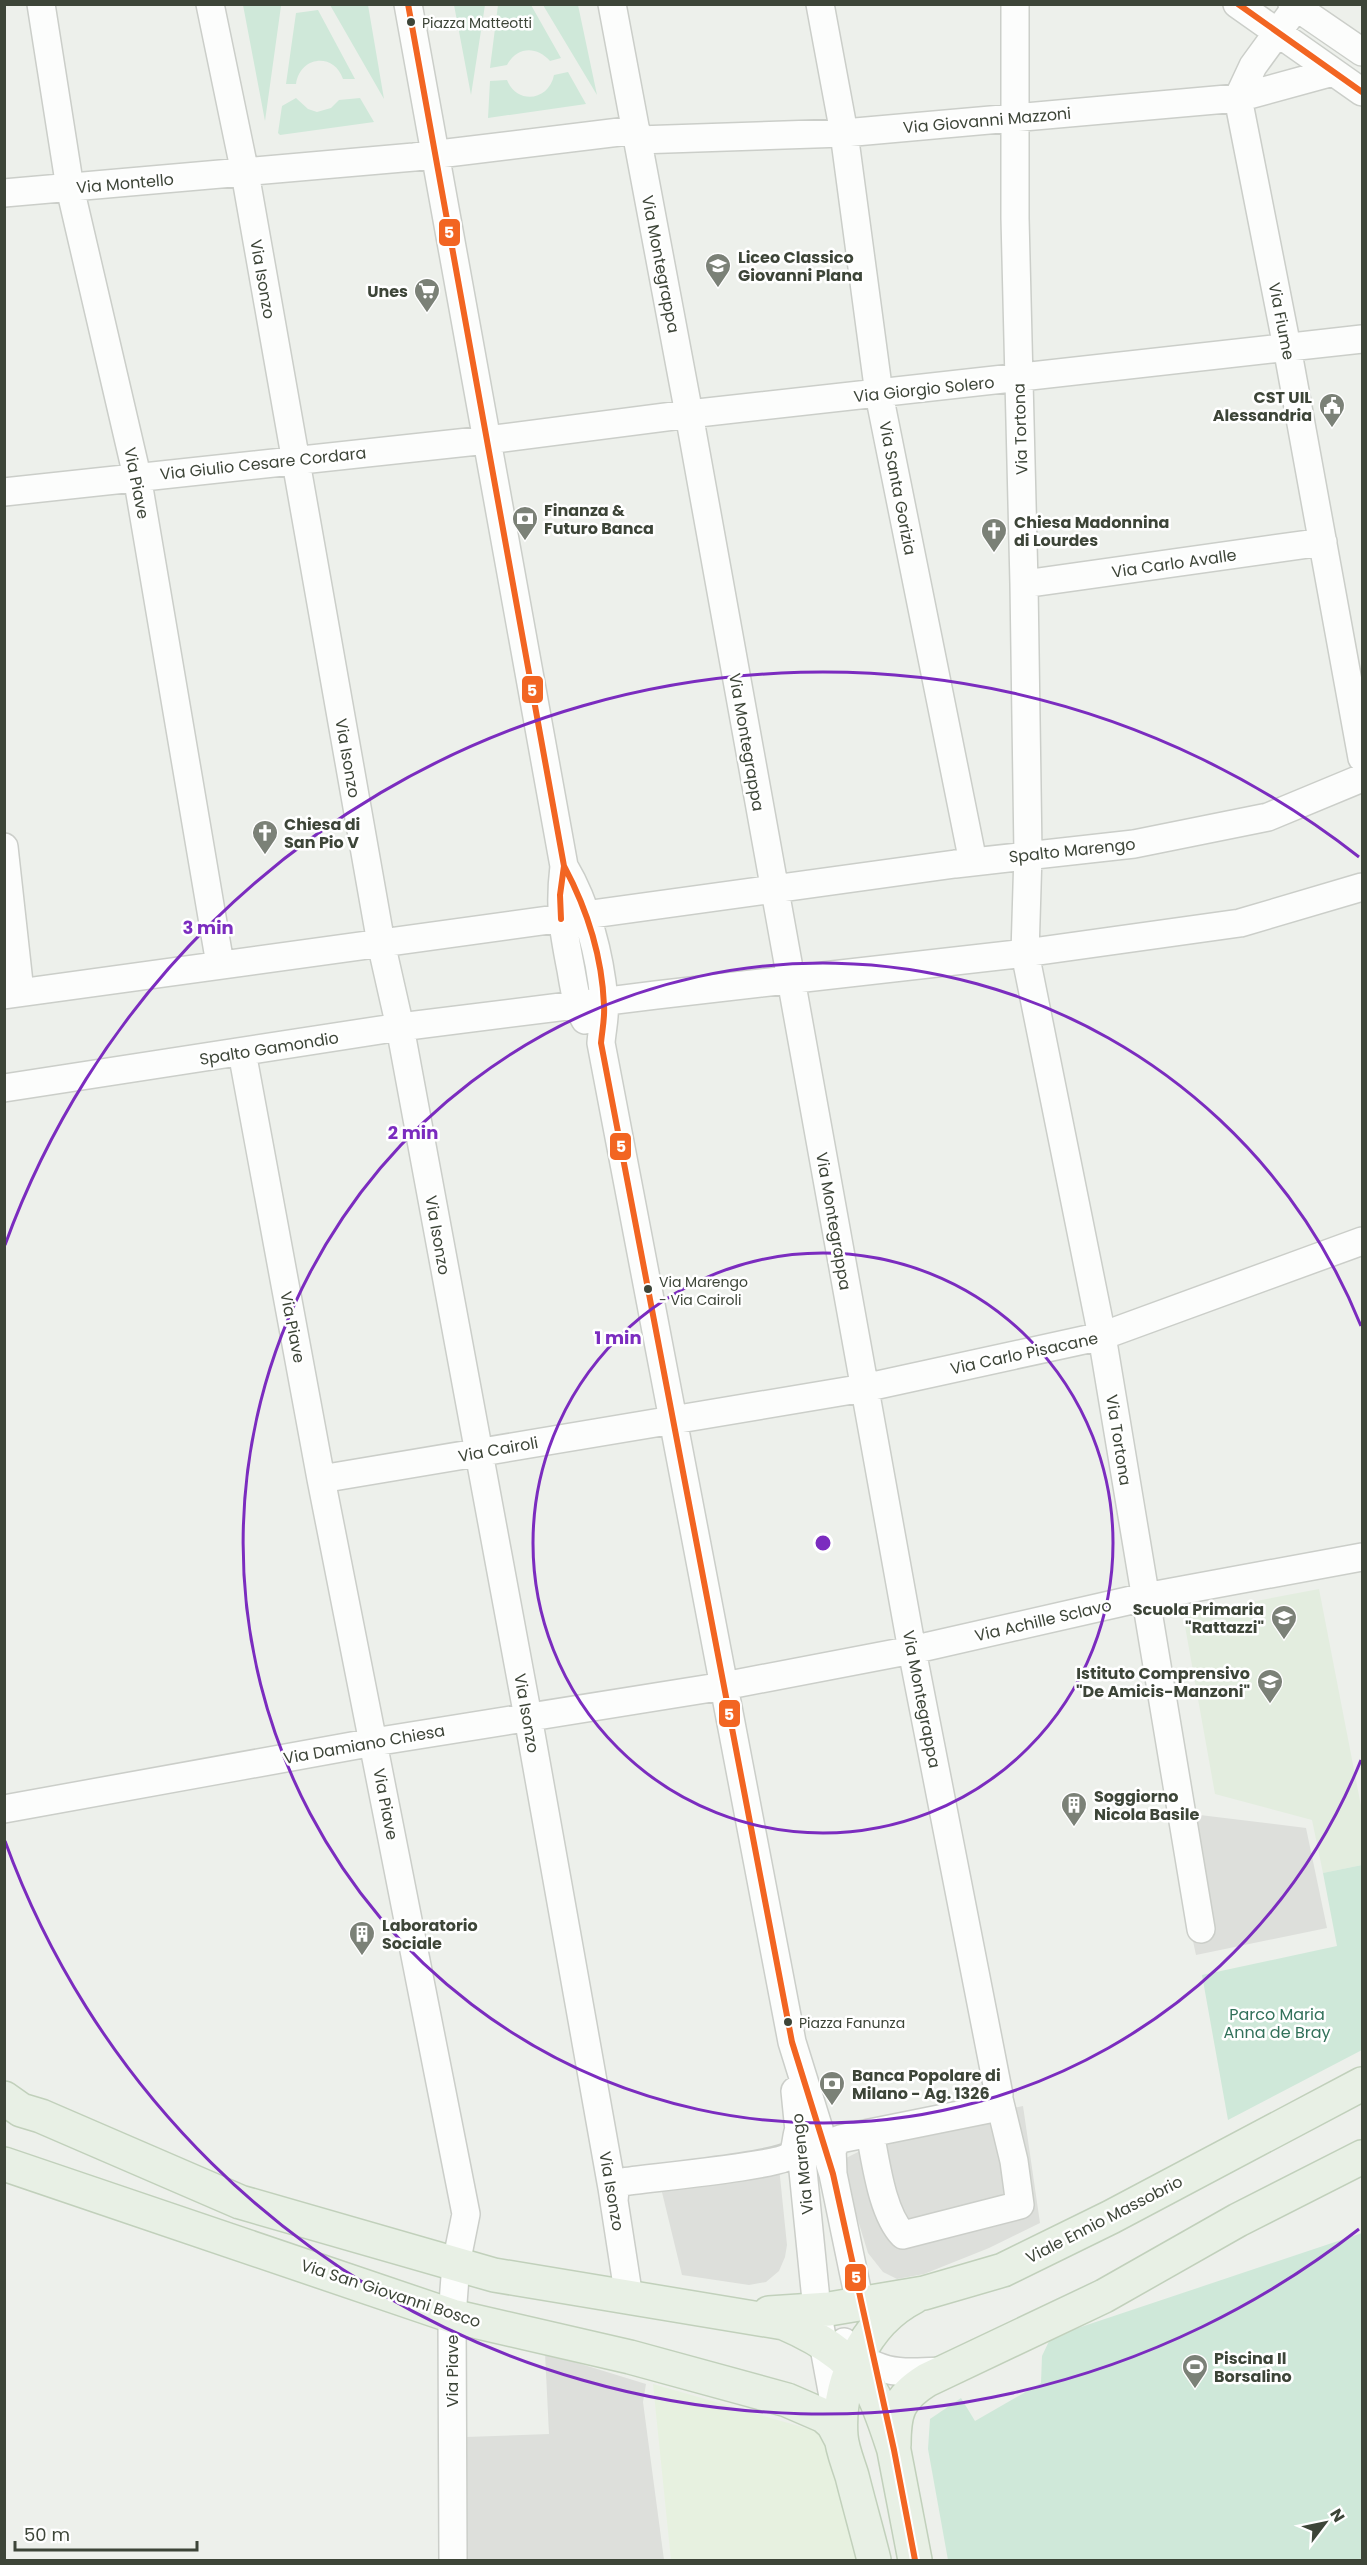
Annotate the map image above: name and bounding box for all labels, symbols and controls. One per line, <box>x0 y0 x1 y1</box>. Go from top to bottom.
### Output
place label: Piazza Matteotti <box>422 13 532 33</box>
marker: Piazza Matteotti <box>405 16 417 28</box>
street label: Via Giovanni Mazzoni <box>902 102 1072 139</box>
street label: Via Montello <box>75 168 175 199</box>
street label: Via Montegrappa <box>636 193 685 335</box>
line badge: 5 <box>438 218 461 247</box>
text: 5 <box>444 221 454 244</box>
street label: Via Isonzo <box>244 238 281 321</box>
place label: Liceo Classico Giovanni Plana <box>738 246 863 287</box>
school or university icon: Liceo Classico Giovanni Plana <box>703 251 733 289</box>
supermarket icon: Unes <box>412 276 442 314</box>
place label: Unes <box>367 280 408 303</box>
street label: Via Fiume <box>1263 280 1300 362</box>
street label: Via Giorgio Solero <box>853 371 996 408</box>
street label: Via Tortona <box>1007 383 1034 475</box>
place label: CST UIL Alessandria <box>1213 386 1312 427</box>
public building icon: CST UIL Alessandria <box>1317 391 1347 429</box>
street label: Via Santa Gorizia <box>873 419 922 557</box>
street label: Via Giulio Cesare Cordara <box>159 441 367 486</box>
street label: Via Piave <box>118 445 155 521</box>
place label: Finanza & Futuro Banca <box>544 499 654 540</box>
bank icon: Finanza & Futuro Banca <box>510 504 540 542</box>
place label: Chiesa Madonnina di Lourdes <box>1014 511 1169 552</box>
church icon: Chiesa Madonnina di Lourdes <box>979 516 1009 554</box>
street label: Via Carlo Avalle <box>1110 543 1238 584</box>
street label: Via Montegrappa <box>723 671 770 813</box>
line badge: 5 <box>521 675 544 704</box>
text: 5 <box>527 679 537 702</box>
street label: Via Isonzo <box>329 717 366 800</box>
place label: Chiesa di San Pio V <box>284 813 360 854</box>
church icon: Chiesa di San Pio V <box>250 818 280 856</box>
street label: Spalto Marengo <box>1008 832 1136 869</box>
text: 3 min <box>182 915 234 940</box>
street label: Spalto Gamondio <box>198 1026 340 1071</box>
text: 2 min <box>388 1120 438 1145</box>
line badge: 5 <box>609 1132 632 1161</box>
text: 5 <box>616 1135 626 1158</box>
street label: Via Montegrappa <box>810 1150 857 1292</box>
street label: Via Isonzo <box>419 1194 456 1277</box>
place label: Via Marengo - Via Cairoli <box>659 1272 748 1310</box>
marker: Via Marengo - Via Cairoli <box>642 1283 654 1295</box>
street label: Via Piave <box>274 1289 311 1365</box>
text: 1 min <box>594 1325 642 1350</box>
street label: Via Carlo Pisacane <box>948 1327 1100 1380</box>
street label: Via Tortona <box>1100 1393 1137 1487</box>
street label: Via Cairoli <box>456 1431 540 1468</box>
centre of rings <box>813 1533 833 1553</box>
street label: Via Achille Sclavo <box>972 1594 1114 1647</box>
place label: Scuola Primaria "Rattazzi" <box>1133 1598 1264 1639</box>
school or university icon: Scuola Primaria "Rattazzi" <box>1269 1603 1299 1641</box>
street label: Via Montegrappa <box>897 1628 946 1770</box>
place label: Istituto Comprensivo "De Amicis-Manzoni" <box>1076 1662 1250 1703</box>
school or university icon: Istituto Comprensivo "De Amicis-Manzoni" <box>1255 1667 1285 1705</box>
street label: Via Isonzo <box>508 1672 545 1755</box>
line badge: 5 <box>718 1699 741 1728</box>
text: 5 <box>724 1703 734 1726</box>
street label: Via Damiano Chiesa <box>282 1719 447 1770</box>
street label: Via Piave <box>367 1766 404 1842</box>
place label: Soggiorno Nicola Basile <box>1094 1785 1199 1826</box>
building icon: Soggiorno Nicola Basile <box>1059 1790 1089 1828</box>
place label: Laboratorio Sociale <box>382 1914 478 1955</box>
building icon: Laboratorio Sociale <box>347 1919 377 1957</box>
park label: Parco Maria Anna de Bray <box>1224 2003 1330 2044</box>
place label: Piazza Fanunza <box>799 2013 905 2033</box>
marker: Piazza Fanunza <box>782 2016 794 2028</box>
place label: Banca Popolare di Milano - Ag. 1326 <box>852 2064 1001 2105</box>
bank icon: Banca Popolare di Milano - Ag. 1326 <box>817 2069 847 2107</box>
street label: Via Marengo <box>786 2112 819 2216</box>
street label: Via Isonzo <box>593 2150 630 2233</box>
street label: Viale Ennio Massobrio <box>1022 2170 1187 2269</box>
street label: Via San Giovanni Bosco <box>298 2253 484 2333</box>
line badge: 5 <box>844 2263 867 2292</box>
text: 5 <box>851 2266 861 2289</box>
street label: Via Piave <box>441 2335 464 2407</box>
place label: Piscina Il Borsalino <box>1214 2347 1292 2388</box>
sports icon: Piscina Il Borsalino <box>1180 2352 1210 2390</box>
north arrow <box>1295 2493 1355 2553</box>
text: N <box>1324 2504 1350 2527</box>
scale bar <box>15 2514 196 2552</box>
text: 50 m <box>24 2522 70 2547</box>

